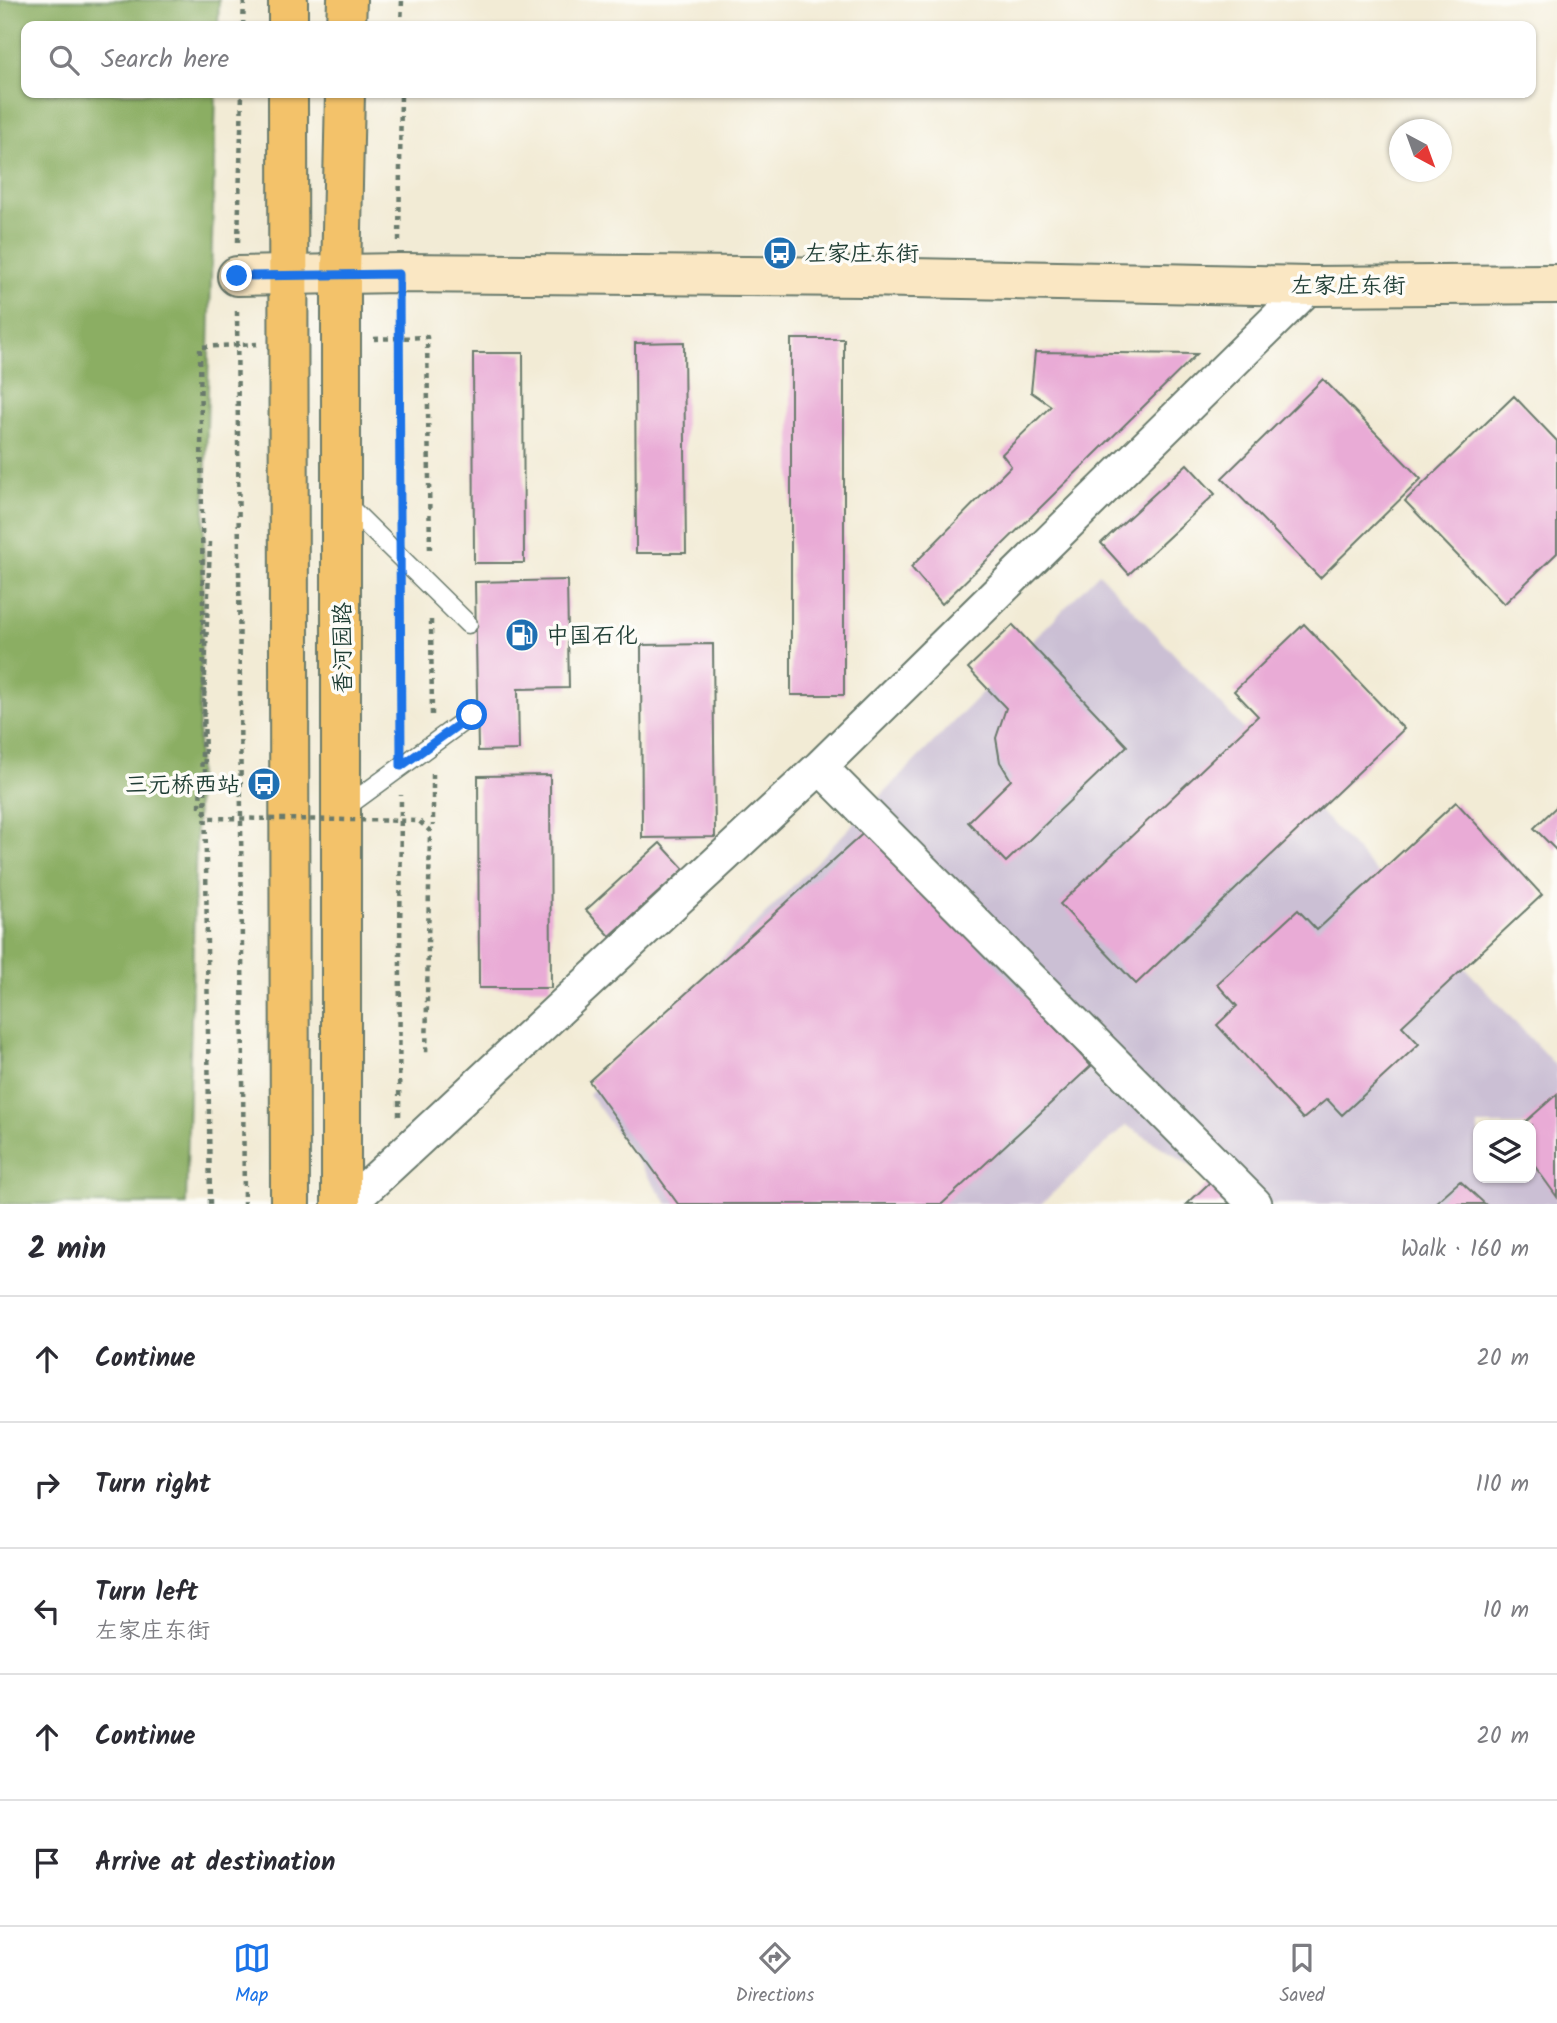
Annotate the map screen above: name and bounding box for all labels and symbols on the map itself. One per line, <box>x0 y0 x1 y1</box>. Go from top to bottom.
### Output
north arrow <box>1389 119 1452 182</box>
bus stop icon: 左家庄东街 <box>761 234 799 272</box>
place label: 左家庄东街 <box>804 237 919 273</box>
route end <box>221 260 252 291</box>
street label: 左家庄东街 <box>1291 269 1406 305</box>
street label: 香河园路 <box>326 602 362 694</box>
fuel station icon: 中国石化 <box>503 616 541 654</box>
place label: 中国石化 <box>546 619 638 655</box>
route start <box>456 699 487 730</box>
bus stop icon: 三元桥西站 <box>245 765 283 803</box>
place label: 三元桥西站 <box>125 768 240 804</box>

